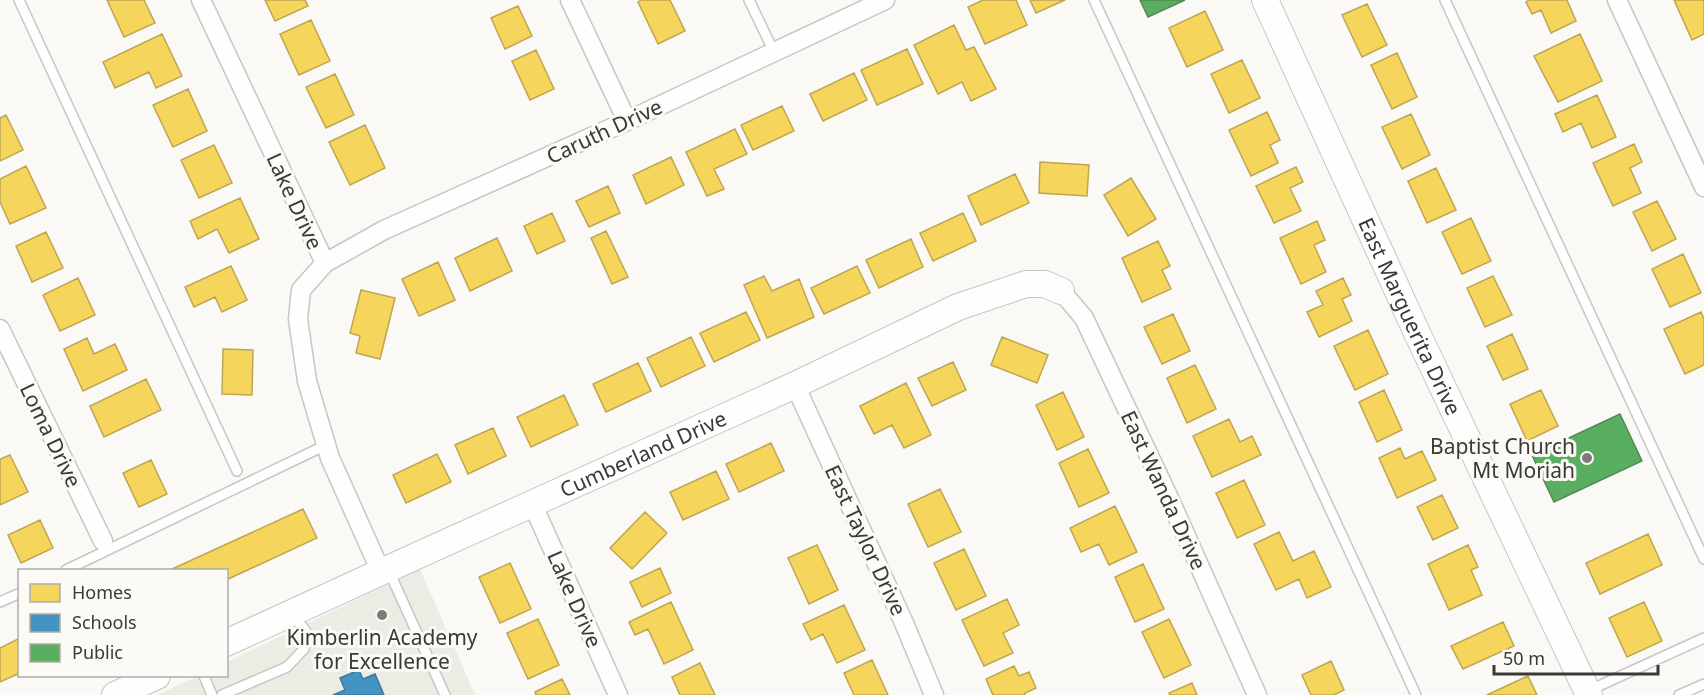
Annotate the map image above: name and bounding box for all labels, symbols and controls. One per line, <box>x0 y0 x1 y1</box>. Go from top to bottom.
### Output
street label: Caruth Drive <box>542 92 666 170</box>
street label: Lake Drive <box>260 148 330 254</box>
street label: East Marguerita Drive <box>1352 213 1468 420</box>
street label: Loma Drive <box>14 378 88 492</box>
street label: Cumberland Drive <box>555 404 731 503</box>
street label: East Wanda Drive <box>1115 406 1213 574</box>
place label: Baptist Church Mt Moriah <box>1430 432 1575 484</box>
marker: Baptist Church Mt Moriah <box>1580 451 1594 465</box>
street label: East Taylor Drive <box>819 460 913 620</box>
street label: Lake Drive <box>541 546 609 652</box>
legend <box>18 569 228 677</box>
text: Homes <box>72 580 132 604</box>
marker: Kimberlin Academy for Excellence <box>375 608 389 622</box>
text: Schools <box>72 610 137 634</box>
place label: Kimberlin Academy for Excellence <box>286 623 478 675</box>
scale bar <box>1494 638 1658 676</box>
text: Public <box>72 640 123 664</box>
text: 50 m <box>1503 646 1545 670</box>

